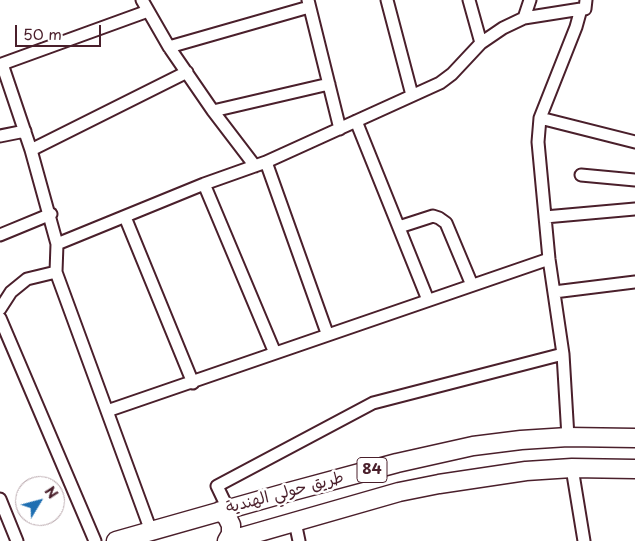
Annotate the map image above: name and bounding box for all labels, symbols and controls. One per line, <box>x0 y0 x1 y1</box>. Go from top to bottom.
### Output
scale bar <box>18 15 104 47</box>
text: 50 m <box>23 22 62 45</box>
road number: 84 <box>357 458 387 482</box>
street label: طريق حولي الهندية <box>224 468 346 518</box>
north arrow <box>15 476 65 526</box>
text: N <box>40 482 63 503</box>

